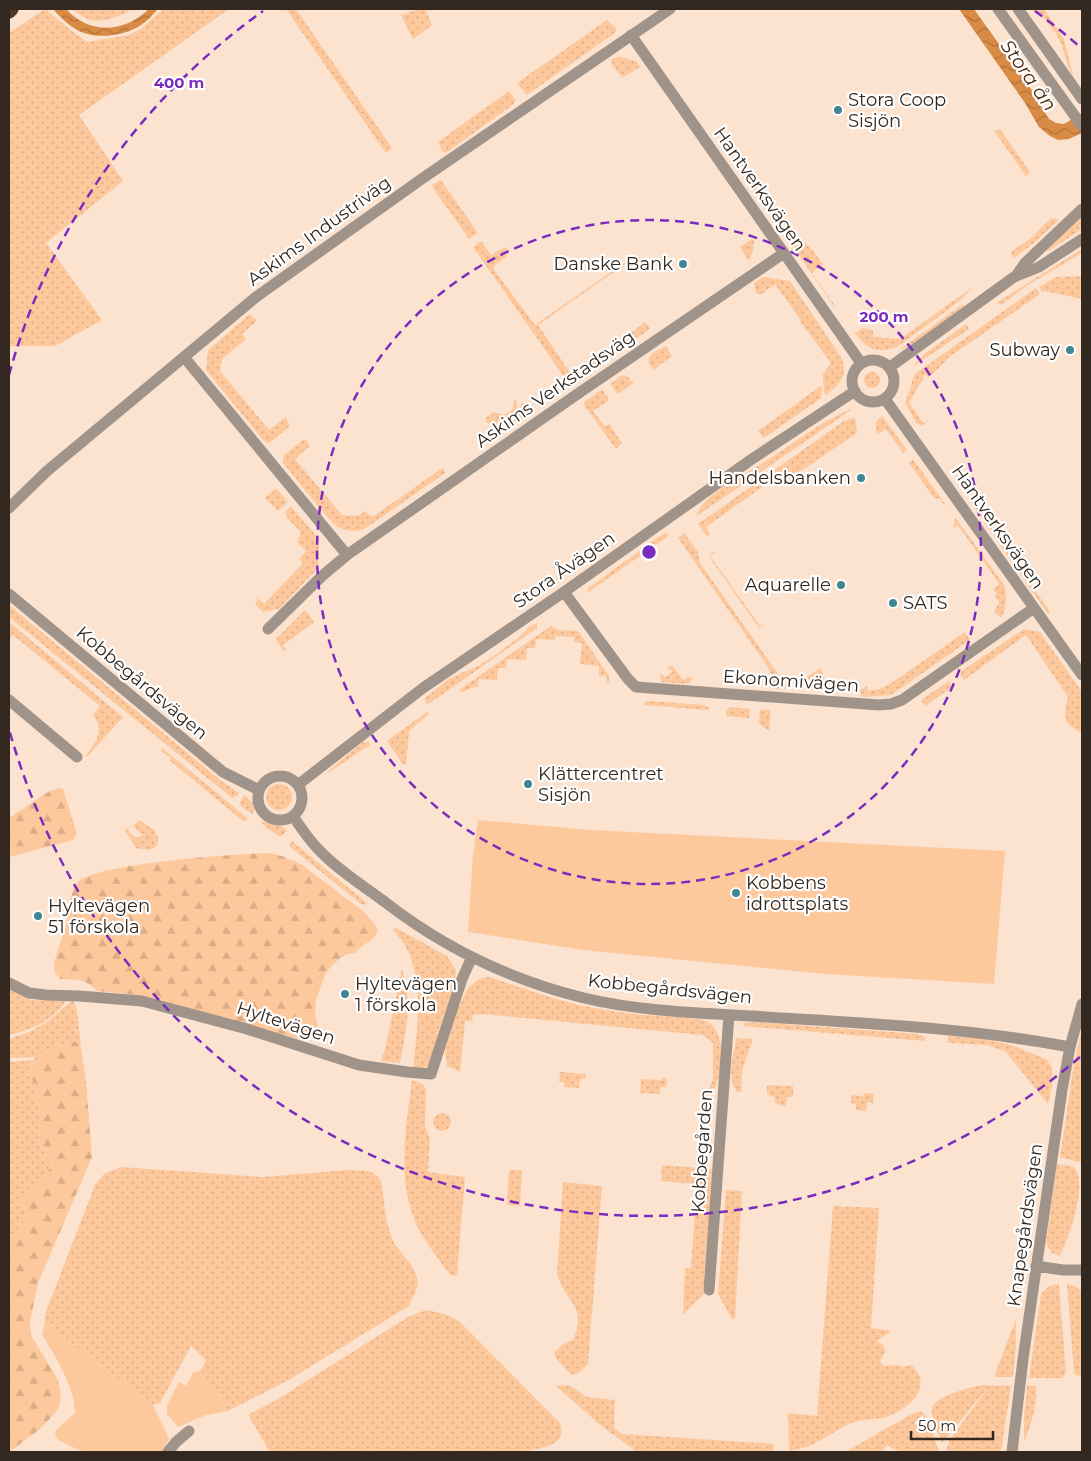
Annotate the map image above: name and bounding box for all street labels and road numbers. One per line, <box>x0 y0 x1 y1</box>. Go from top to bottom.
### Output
street label: Hantverksvägen <box>709 123 811 255</box>
street label: Askims Industriväg <box>243 172 395 290</box>
street label: Askims Verkstadsväg <box>471 326 639 452</box>
street label: Hantverksvägen <box>947 461 1049 593</box>
street label: Stora Åvägen <box>508 526 619 613</box>
street label: Kobbegårdsvägen <box>72 622 212 744</box>
street label: Ekonomivägen <box>722 665 860 697</box>
street label: Kobbegårdsvägen <box>587 969 753 1009</box>
street label: Hyltevägen <box>234 997 338 1049</box>
street label: Kobbegården <box>687 1088 717 1214</box>
street label: Knapegårdsvägen <box>1003 1142 1047 1308</box>

